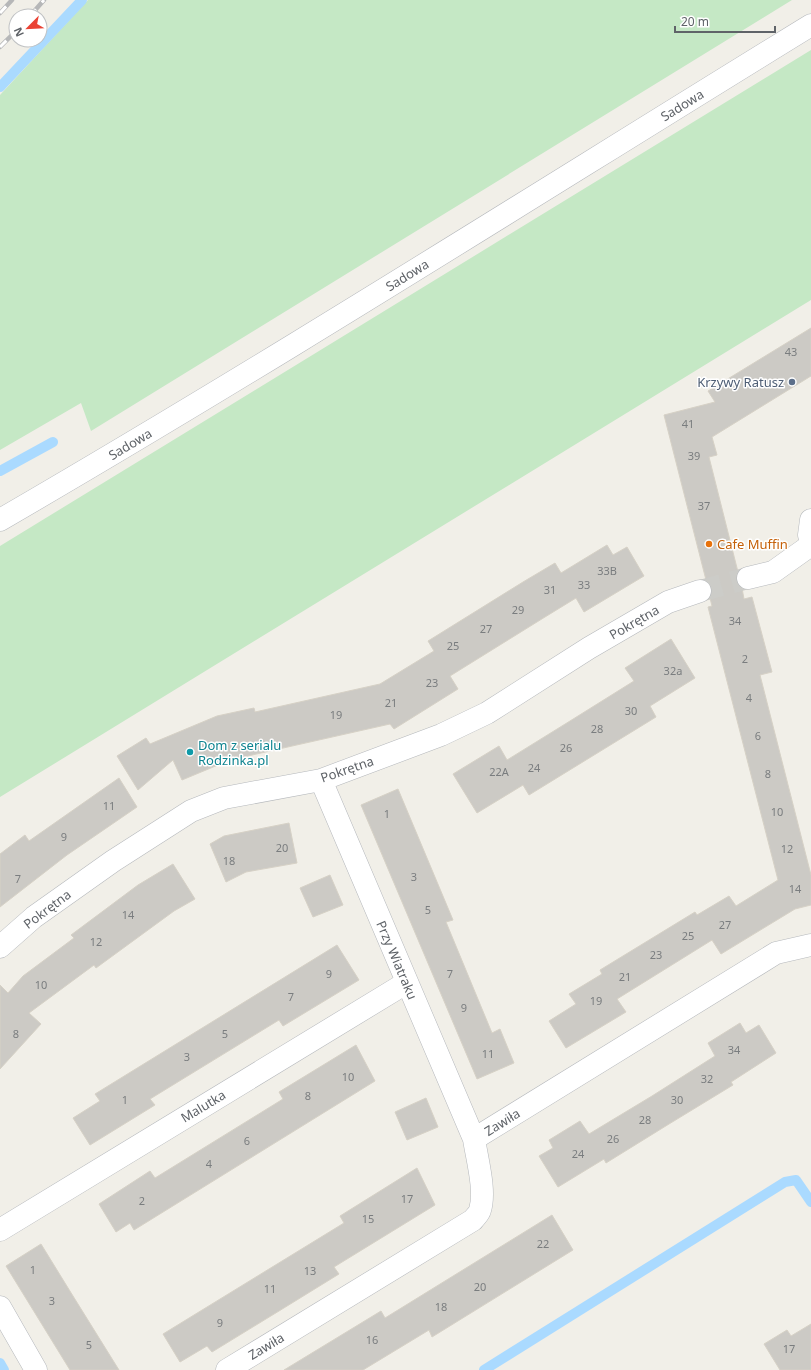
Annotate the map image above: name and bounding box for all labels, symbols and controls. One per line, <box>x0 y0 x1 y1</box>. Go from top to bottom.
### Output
north arrow <box>8 8 48 48</box>
scale bar <box>675 8 775 34</box>
text: 20 m <box>681 13 709 30</box>
text: N <box>10 25 27 39</box>
street label: Sadowa <box>657 85 707 125</box>
street label: Sadowa <box>382 255 432 295</box>
house number: 43 <box>785 344 797 359</box>
place label: Krzywy Ratusz <box>697 373 784 391</box>
marker: Krzywy Ratusz <box>787 377 797 387</box>
house number: 41 <box>682 416 694 431</box>
street label: Sadowa <box>105 424 155 464</box>
house number: 39 <box>688 448 700 463</box>
house number: 37 <box>698 498 710 513</box>
place label: Cafe Muffin <box>717 535 788 553</box>
marker: Cafe Muffin <box>704 539 714 549</box>
house number: 33B <box>597 563 617 578</box>
house number: 33 <box>578 577 590 592</box>
house number: 31 <box>544 582 556 597</box>
street label: Pokrętna <box>606 600 662 644</box>
house number: 29 <box>512 602 524 617</box>
house number: 34 <box>729 613 742 628</box>
house number: 27 <box>480 621 492 636</box>
house number: 25 <box>447 638 459 653</box>
house number: 2 <box>742 651 748 666</box>
house number: 32a <box>664 663 682 678</box>
house number: 23 <box>426 675 438 690</box>
house number: 4 <box>746 690 753 705</box>
house number: 21 <box>385 695 397 710</box>
house number: 30 <box>625 703 637 718</box>
house number: 19 <box>330 707 342 722</box>
house number: 28 <box>591 721 603 736</box>
house number: 6 <box>755 728 761 743</box>
place label: Dom z serialu Rodzinka.pl <box>198 736 281 769</box>
house number: 26 <box>560 740 572 755</box>
marker: Dom z serialu Rodzinka.pl <box>185 747 195 757</box>
street label: Pokrętna <box>318 752 376 786</box>
house number: 24 <box>528 760 541 775</box>
house number: 22A <box>489 764 510 779</box>
house number: 8 <box>765 766 771 781</box>
house number: 11 <box>103 798 115 813</box>
house number: 10 <box>771 804 783 819</box>
house number: 1 <box>384 806 390 821</box>
house number: 9 <box>61 829 67 844</box>
house number: 20 <box>276 840 288 855</box>
house number: 12 <box>781 841 793 856</box>
house number: 18 <box>223 853 235 868</box>
house number: 3 <box>411 869 417 884</box>
house number: 7 <box>15 871 21 886</box>
house number: 14 <box>789 881 802 896</box>
street label: Pokrętna <box>20 885 74 933</box>
house number: 5 <box>425 902 431 917</box>
house number: 14 <box>122 907 135 922</box>
house number: 27 <box>719 917 731 932</box>
street label: Przy Wiatraku <box>372 918 422 1002</box>
house number: 25 <box>682 928 694 943</box>
house number: 12 <box>90 934 102 949</box>
house number: 23 <box>650 947 662 962</box>
house number: 9 <box>326 966 332 981</box>
house number: 7 <box>447 966 453 981</box>
house number: 21 <box>619 969 631 984</box>
house number: 10 <box>35 977 47 992</box>
house number: 7 <box>288 989 294 1004</box>
house number: 19 <box>590 993 602 1008</box>
house number: 9 <box>461 1000 467 1015</box>
house number: 8 <box>13 1026 19 1041</box>
house number: 5 <box>222 1026 228 1041</box>
house number: 34 <box>728 1042 741 1057</box>
house number: 11 <box>482 1046 494 1061</box>
house number: 3 <box>184 1049 190 1064</box>
house number: 10 <box>342 1069 354 1084</box>
house number: 32 <box>701 1071 713 1086</box>
street label: Malutka <box>177 1086 229 1126</box>
house number: 8 <box>305 1088 311 1103</box>
house number: 1 <box>122 1092 128 1107</box>
house number: 30 <box>671 1092 683 1107</box>
street label: Zawiła <box>481 1104 523 1140</box>
house number: 28 <box>639 1112 651 1127</box>
house number: 26 <box>607 1131 619 1146</box>
house number: 6 <box>244 1133 250 1148</box>
house number: 24 <box>572 1146 585 1161</box>
house number: 4 <box>206 1156 213 1171</box>
house number: 17 <box>401 1191 413 1206</box>
house number: 2 <box>139 1193 145 1208</box>
house number: 15 <box>362 1211 374 1226</box>
house number: 22 <box>537 1236 549 1251</box>
house number: 1 <box>30 1262 36 1277</box>
house number: 13 <box>304 1263 316 1278</box>
house number: 20 <box>474 1279 486 1294</box>
house number: 11 <box>264 1281 276 1296</box>
house number: 3 <box>49 1293 55 1308</box>
house number: 18 <box>435 1299 447 1314</box>
house number: 9 <box>217 1315 223 1330</box>
street label: Zawiła <box>245 1328 287 1364</box>
house number: 16 <box>366 1332 378 1347</box>
house number: 5 <box>86 1337 92 1352</box>
house number: 17 <box>783 1341 795 1356</box>

